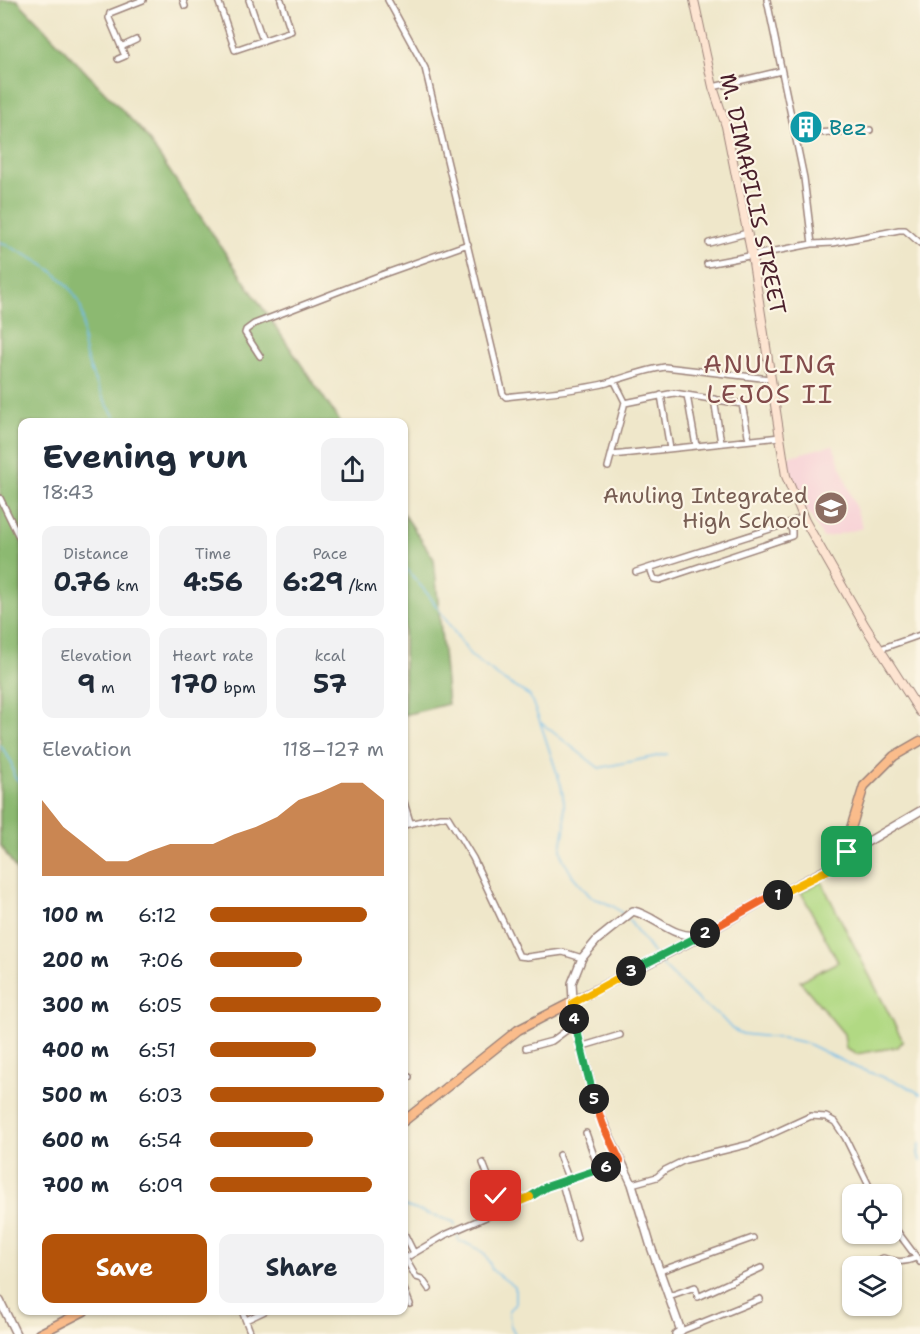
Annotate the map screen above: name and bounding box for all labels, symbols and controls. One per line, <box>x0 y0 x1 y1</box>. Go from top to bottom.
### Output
street label: M. DIMAPILIS STREET <box>713 71 793 318</box>
building icon: Bez <box>788 109 824 145</box>
place label: Bez <box>829 113 867 142</box>
district label: ANULING LEJOS II <box>703 346 837 411</box>
text: Evening run <box>42 434 248 479</box>
button: share <box>321 438 384 501</box>
text: 18:43 <box>42 479 94 505</box>
place label: Anuling Integrated High School <box>603 481 808 535</box>
school or university icon: Anuling Integrated High School <box>813 490 849 526</box>
text: Distance <box>63 543 129 564</box>
text: Time <box>195 543 231 564</box>
text: Pace <box>312 543 348 564</box>
text: 0.76 <box>53 564 111 599</box>
text: 4:56 <box>183 564 243 599</box>
text: 6:29 <box>283 564 343 599</box>
text: km <box>111 575 139 596</box>
text: /km <box>343 575 377 596</box>
text: Elevation <box>60 645 132 666</box>
text: Heart rate <box>172 645 254 666</box>
text: kcal <box>314 645 346 666</box>
text: 9 <box>77 666 95 701</box>
text: 170 <box>170 666 218 701</box>
text: 57 <box>313 666 347 701</box>
text: m <box>95 677 115 698</box>
text: bpm <box>218 677 256 698</box>
text: Elevation <box>42 736 132 762</box>
text: 118–127 m <box>282 736 384 762</box>
pin <box>821 826 872 877</box>
icon: arrive <box>830 835 863 868</box>
pin: 1 <box>763 880 793 910</box>
text: 1 <box>774 884 782 905</box>
text: 100 m <box>42 902 104 928</box>
text: 6:12 <box>138 902 177 928</box>
pin: 2 <box>690 918 720 948</box>
text: 2 <box>699 922 711 943</box>
text: 200 m <box>42 947 109 973</box>
text: 7:06 <box>138 947 184 973</box>
pin: 3 <box>616 956 646 986</box>
text: 3 <box>625 960 637 981</box>
text: 300 m <box>42 992 109 1018</box>
text: 6:05 <box>138 992 182 1018</box>
pin: 4 <box>559 1004 589 1034</box>
text: 4 <box>568 1008 580 1029</box>
text: 400 m <box>42 1037 109 1063</box>
text: 6:51 <box>138 1037 176 1063</box>
text: 500 m <box>42 1082 108 1108</box>
text: 6:03 <box>138 1082 183 1108</box>
pin: 5 <box>579 1084 609 1114</box>
text: 5 <box>589 1088 599 1109</box>
text: 600 m <box>42 1127 109 1153</box>
text: 6:54 <box>138 1127 182 1153</box>
pin: 6 <box>591 1152 621 1182</box>
text: 6 <box>600 1156 612 1177</box>
pin <box>470 1170 521 1221</box>
text: 700 m <box>42 1172 109 1198</box>
text: 6:09 <box>138 1172 184 1198</box>
icon: check <box>479 1179 512 1212</box>
map controls <box>842 1184 902 1316</box>
button: locate <box>842 1184 902 1244</box>
button: Save <box>42 1234 207 1303</box>
button: Share <box>219 1234 384 1303</box>
button: layers <box>842 1256 902 1316</box>

